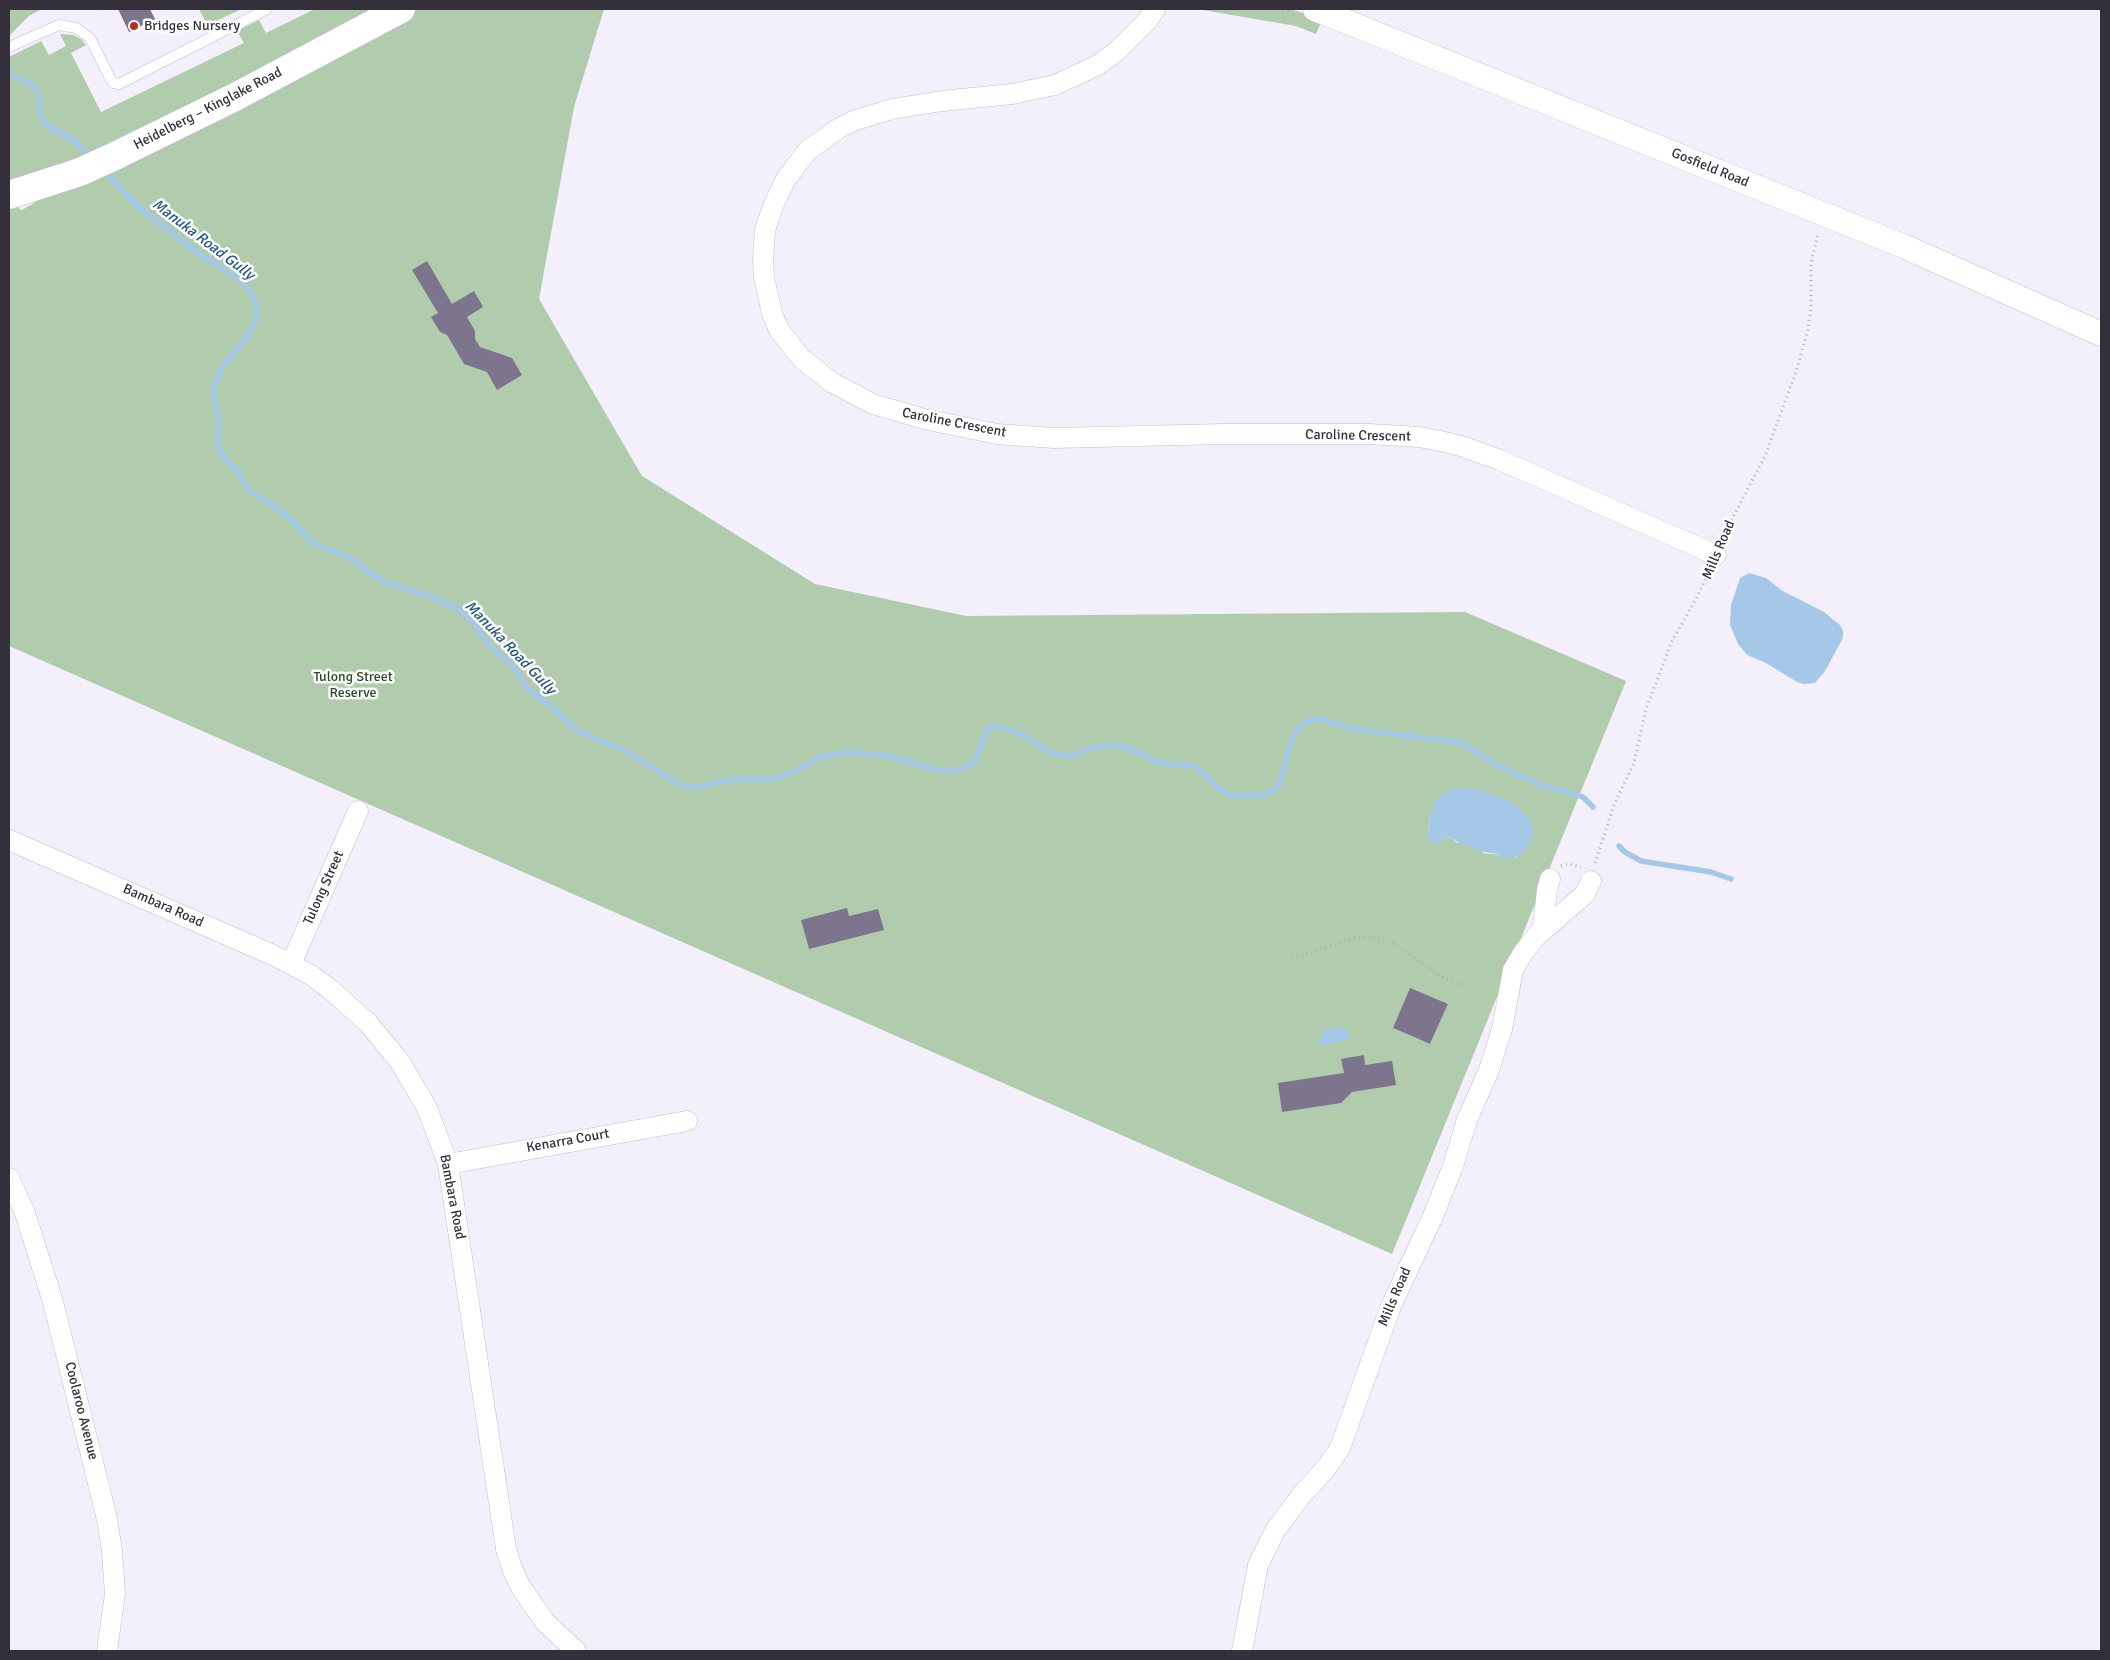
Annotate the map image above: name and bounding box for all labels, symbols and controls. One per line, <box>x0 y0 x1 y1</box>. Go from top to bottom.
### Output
place label: Bridges Nursery <box>144 18 240 34</box>
marker: Bridges Nursery <box>128 20 140 32</box>
street label: Heidelberg – Kinglake Road <box>131 64 285 154</box>
street label: Gosfield Road <box>1669 145 1751 191</box>
water label: Manuka Road Gully <box>148 196 258 284</box>
street label: Caroline Crescent <box>900 405 1008 441</box>
street label: Caroline Crescent <box>1305 427 1411 445</box>
street label: Mills Road <box>1699 518 1739 582</box>
water label: Manuka Road Gully <box>461 597 559 699</box>
park label: Tulong Street Reserve <box>313 669 393 702</box>
street label: Tulong Street <box>300 848 348 928</box>
street label: Bambara Road <box>120 881 206 931</box>
street label: Kenarra Court <box>525 1125 611 1157</box>
street label: Bambara Road <box>436 1153 468 1241</box>
street label: Mills Road <box>1375 1265 1415 1329</box>
street label: Coolaroo Avenue <box>61 1360 101 1462</box>

